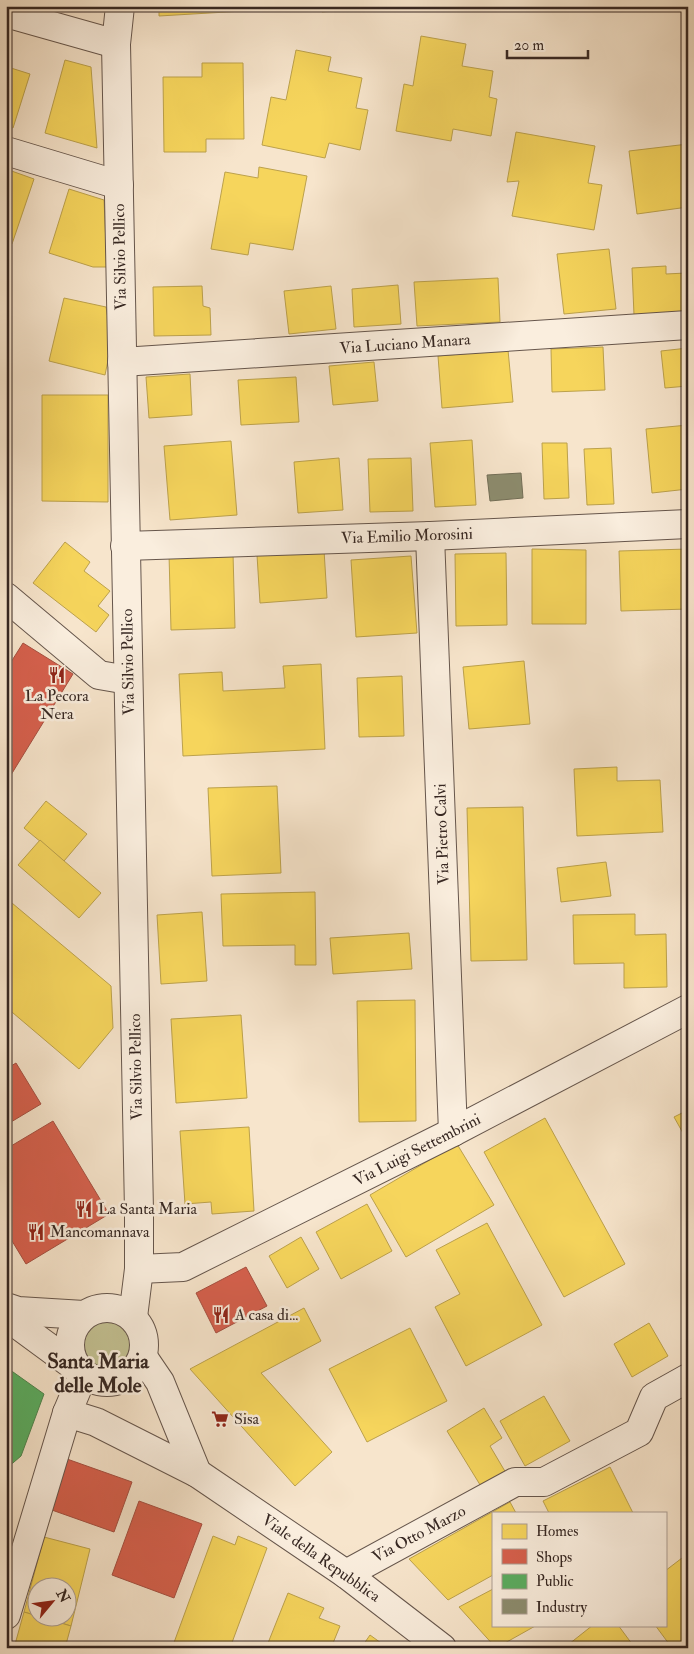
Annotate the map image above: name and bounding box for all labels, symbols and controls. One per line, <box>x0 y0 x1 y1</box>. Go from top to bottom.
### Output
scale bar <box>507 28 588 60</box>
text: 20 m <box>514 36 544 55</box>
street label: Via Silvio Pellico <box>109 203 131 311</box>
street label: Via Luciano Manara <box>339 329 472 359</box>
street label: Via Emilio Morosini <box>341 524 473 548</box>
street label: Via Silvio Pellico <box>117 608 139 716</box>
restaurant icon: La Pecora Nera <box>47 665 67 685</box>
place label: La Pecora Nera <box>25 686 89 724</box>
street label: Via Pietro Calvi <box>430 783 454 885</box>
street label: Via Silvio Pellico <box>125 1013 147 1121</box>
street label: Via Luigi Settembrini <box>350 1109 484 1191</box>
restaurant icon: La Santa Maria <box>74 1199 94 1219</box>
place label: La Santa Maria <box>98 1199 197 1219</box>
restaurant icon: Mancomannava <box>26 1222 46 1242</box>
place label: Mancomannava <box>50 1222 150 1242</box>
restaurant icon: A casa di... <box>211 1305 231 1325</box>
place label: A casa di... <box>234 1305 298 1325</box>
district label: Santa Maria delle Mole <box>47 1348 150 1399</box>
supermarket icon: Sisa <box>210 1409 230 1429</box>
place label: Sisa <box>234 1409 260 1429</box>
street label: Via Otto Marzo <box>369 1501 470 1567</box>
street label: Viale della Repubblica <box>257 1510 384 1607</box>
legend <box>492 1512 666 1626</box>
text: Homes <box>536 1522 578 1541</box>
text: Shops <box>536 1548 572 1568</box>
text: Public <box>536 1572 574 1591</box>
north arrow <box>28 1576 78 1626</box>
text: N <box>52 1585 74 1606</box>
text: Industry <box>536 1598 587 1617</box>

